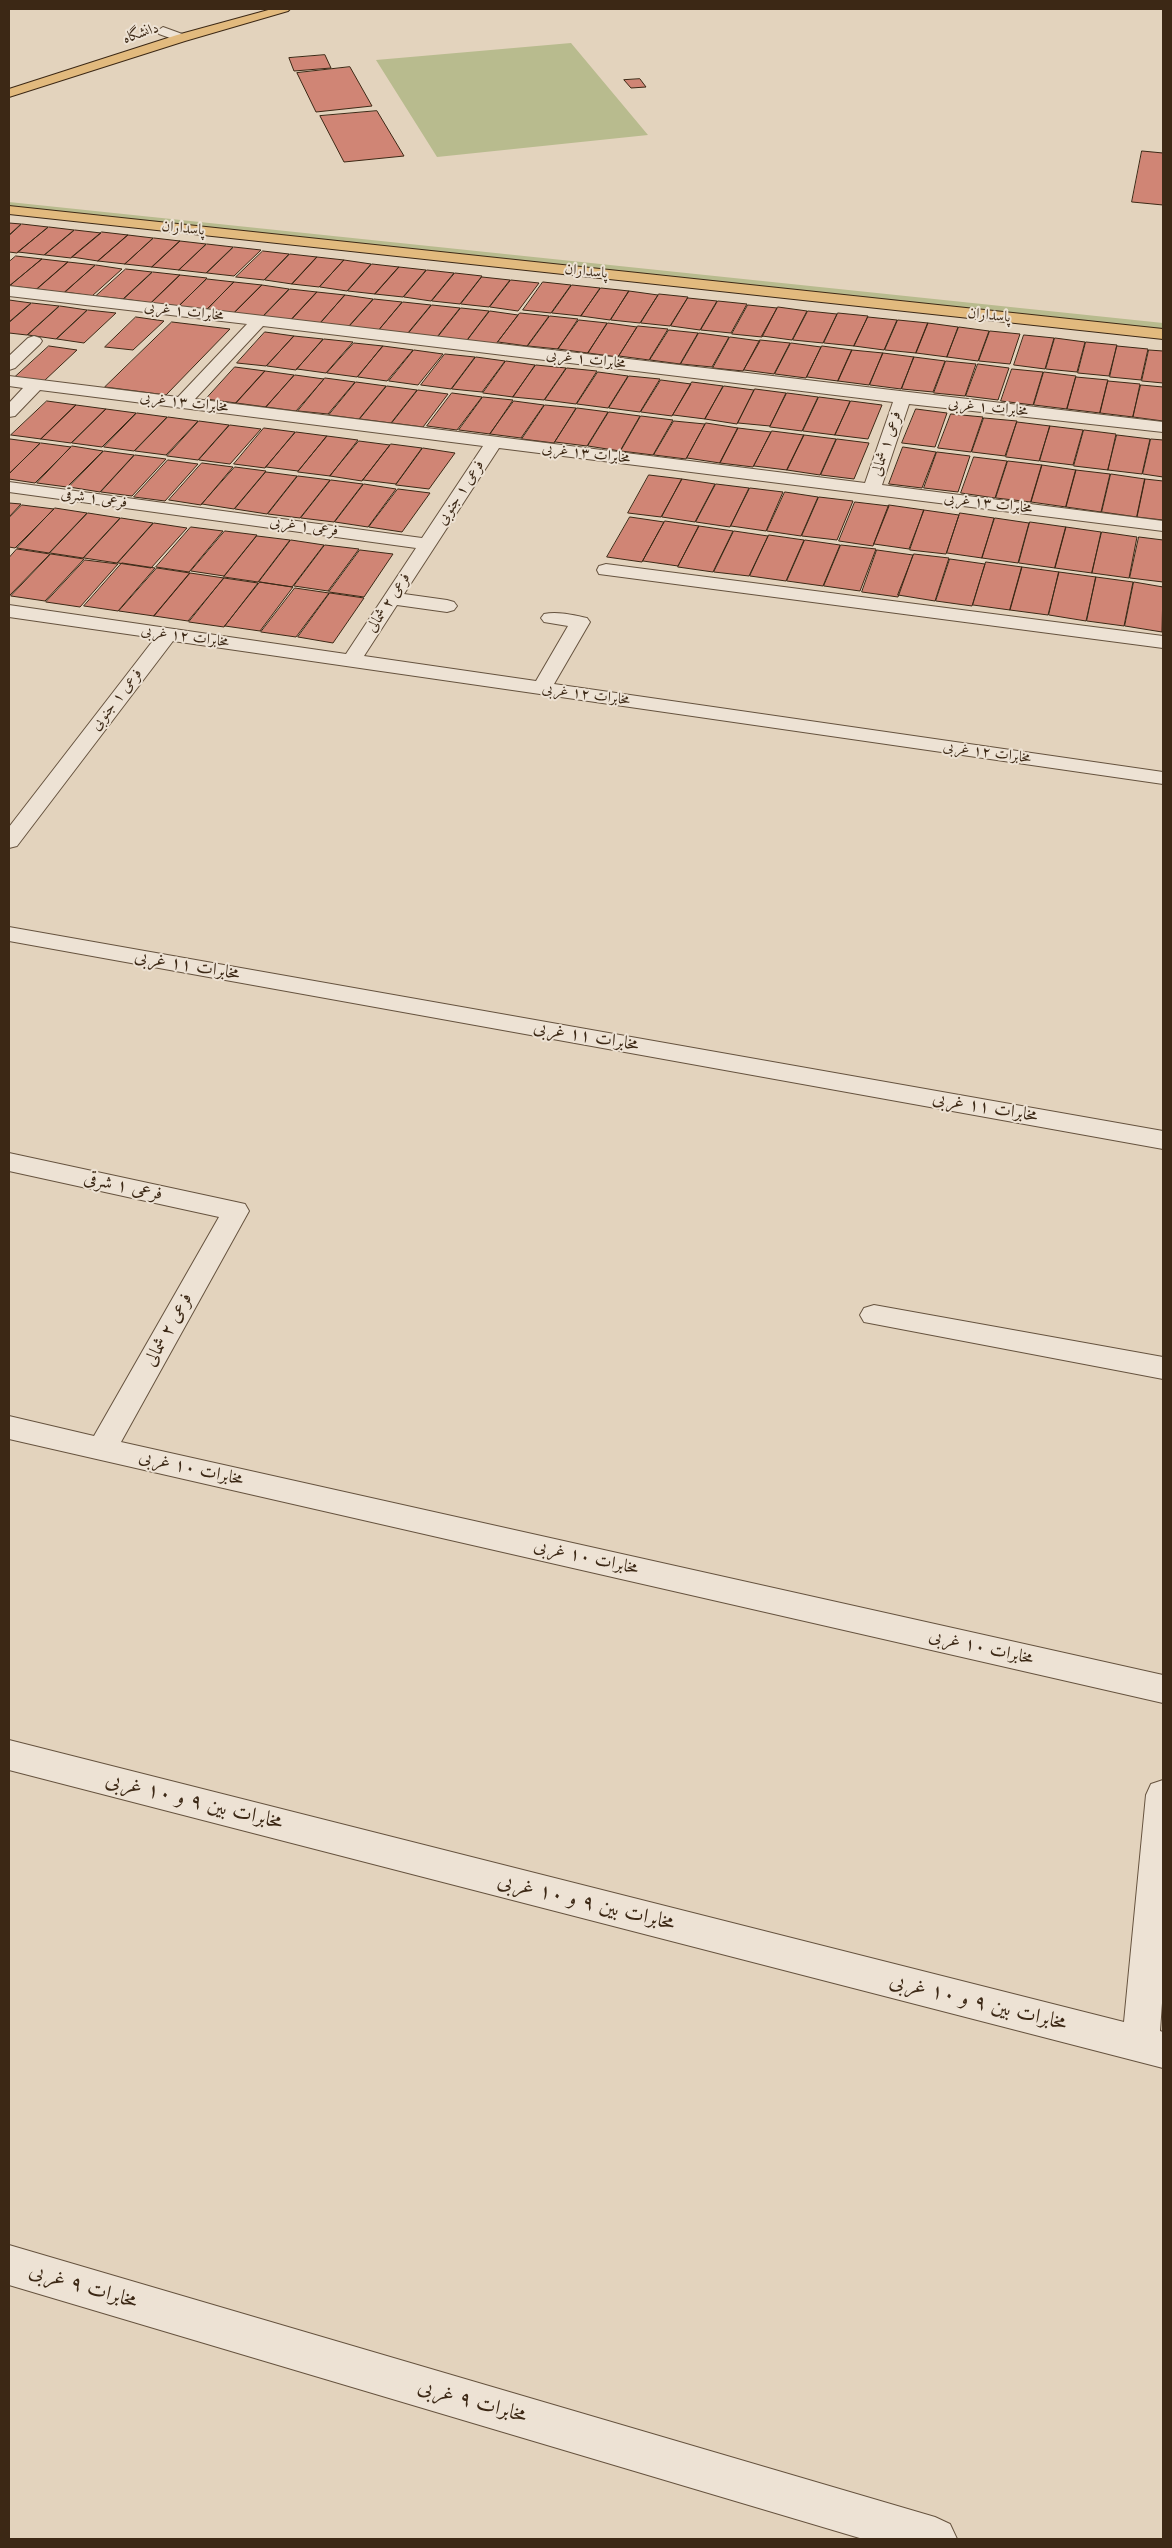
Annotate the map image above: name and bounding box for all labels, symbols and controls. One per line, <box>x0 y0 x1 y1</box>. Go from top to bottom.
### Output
street label: دانشگاه <box>121 19 161 49</box>
street label: پاسداران <box>161 218 205 240</box>
street label: پاسداران <box>564 261 608 283</box>
street label: مخابرات ۱ غربی <box>143 298 225 326</box>
street label: پاسداران <box>967 305 1011 327</box>
street label: مخابرات ۱ غربی <box>545 346 627 374</box>
street label: مخابرات ۱۳ غربی <box>139 389 229 417</box>
street label: مخابرات ۱ غربی <box>947 395 1029 421</box>
street label: فرعی ۱ شمالی <box>868 409 906 479</box>
street label: مخابرات ۱۳ غربی <box>541 440 631 468</box>
street label: فرعی ۱ جنوبی <box>433 457 489 529</box>
street label: فرعی ۱ شرقی <box>60 485 128 513</box>
street label: مخابرات ۱۳ غربی <box>943 490 1033 518</box>
street label: فرعی ۱ غربی <box>269 513 339 541</box>
street label: فرعی ۲ شمالی <box>363 570 415 636</box>
street label: مخابرات ۱۲ غربی <box>140 622 230 652</box>
street label: فرعی ۱ جنوبی <box>87 666 147 734</box>
street label: مخابرات ۱۲ غربی <box>541 680 631 710</box>
street label: مخابرات ۱۲ غربی <box>942 738 1032 768</box>
street label: مخابرات ۱۱ غربی <box>133 946 241 986</box>
street label: مخابرات ۱۱ غربی <box>532 1017 640 1057</box>
street label: مخابرات ۱۱ غربی <box>931 1088 1039 1128</box>
street label: فرعی ۱ شرقی <box>82 1168 164 1206</box>
street label: فرعی ۲ شمالی <box>140 1290 198 1370</box>
street label: مخابرات ۱۰ غربی <box>137 1446 245 1492</box>
street label: مخابرات ۱۰ غربی <box>532 1535 640 1581</box>
street label: مخابرات ۱۰ غربی <box>927 1625 1035 1671</box>
street label: مخابرات بین ۹ و ۱۰ غربی <box>103 1768 285 1836</box>
street label: مخابرات بین ۹ و ۱۰ غربی <box>495 1869 677 1937</box>
street label: مخابرات بین ۹ و ۱۰ غربی <box>887 1969 1069 2037</box>
street label: مخابرات ۹ غربی <box>26 2259 140 2315</box>
street label: مخابرات ۹ غربی <box>415 2374 529 2430</box>

